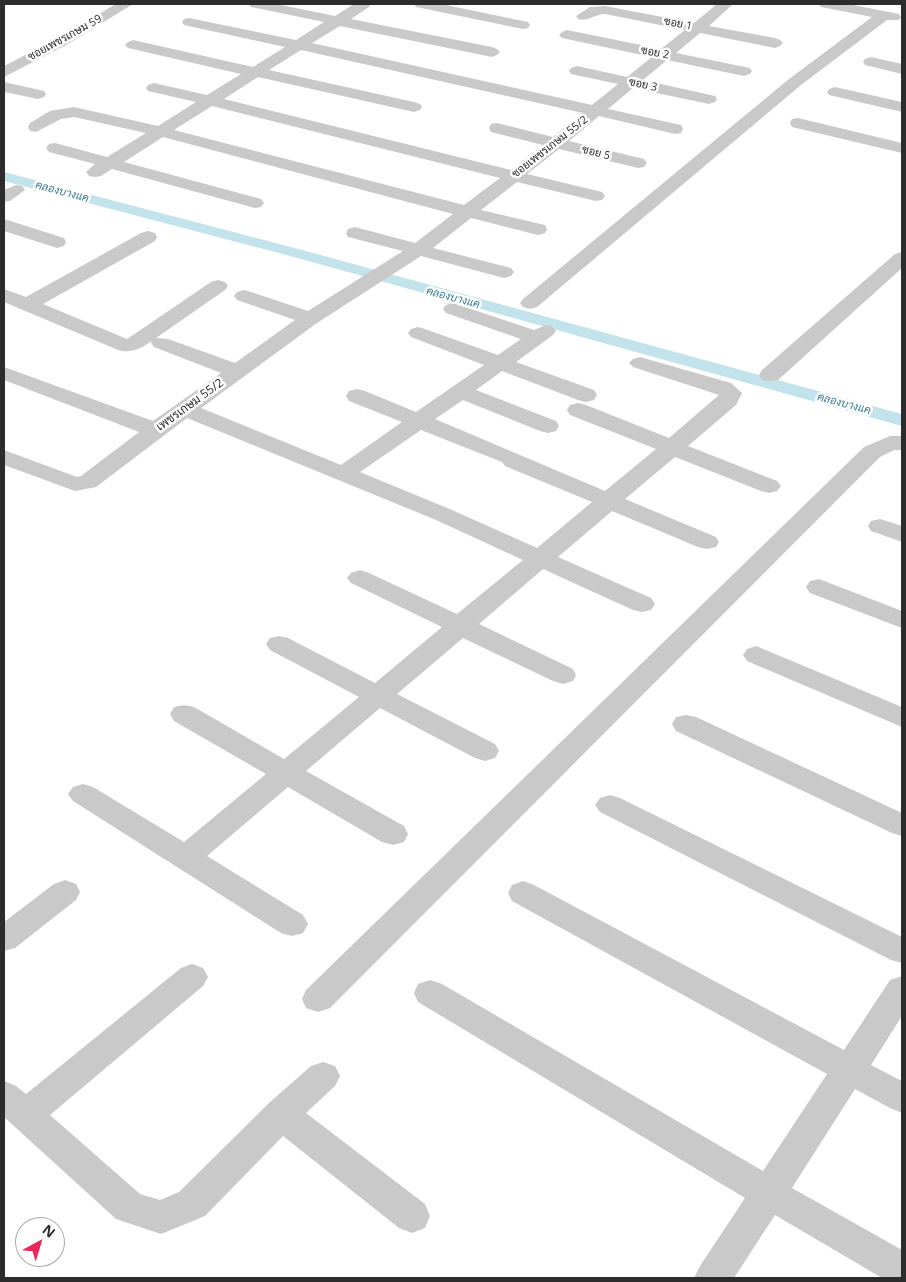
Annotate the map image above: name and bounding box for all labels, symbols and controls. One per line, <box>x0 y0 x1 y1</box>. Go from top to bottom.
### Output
street label: ซอยเพชรเกษม 59 <box>26 12 104 64</box>
street label: ซอย 1 <box>663 15 693 33</box>
street label: ซอย 2 <box>640 44 670 62</box>
street label: ซอย 3 <box>628 76 658 94</box>
street label: ซอยเพชรเกษม 55/2 <box>509 113 591 181</box>
street label: ซอย 5 <box>580 143 612 163</box>
water label: คลองบางแค <box>34 179 90 205</box>
water label: คลองบางแค <box>425 285 481 311</box>
street label: เพชรเกษม 55/2 <box>154 376 226 434</box>
water label: คลองบางแค <box>816 391 872 417</box>
north arrow <box>15 1217 65 1267</box>
text: N <box>39 1220 60 1242</box>

